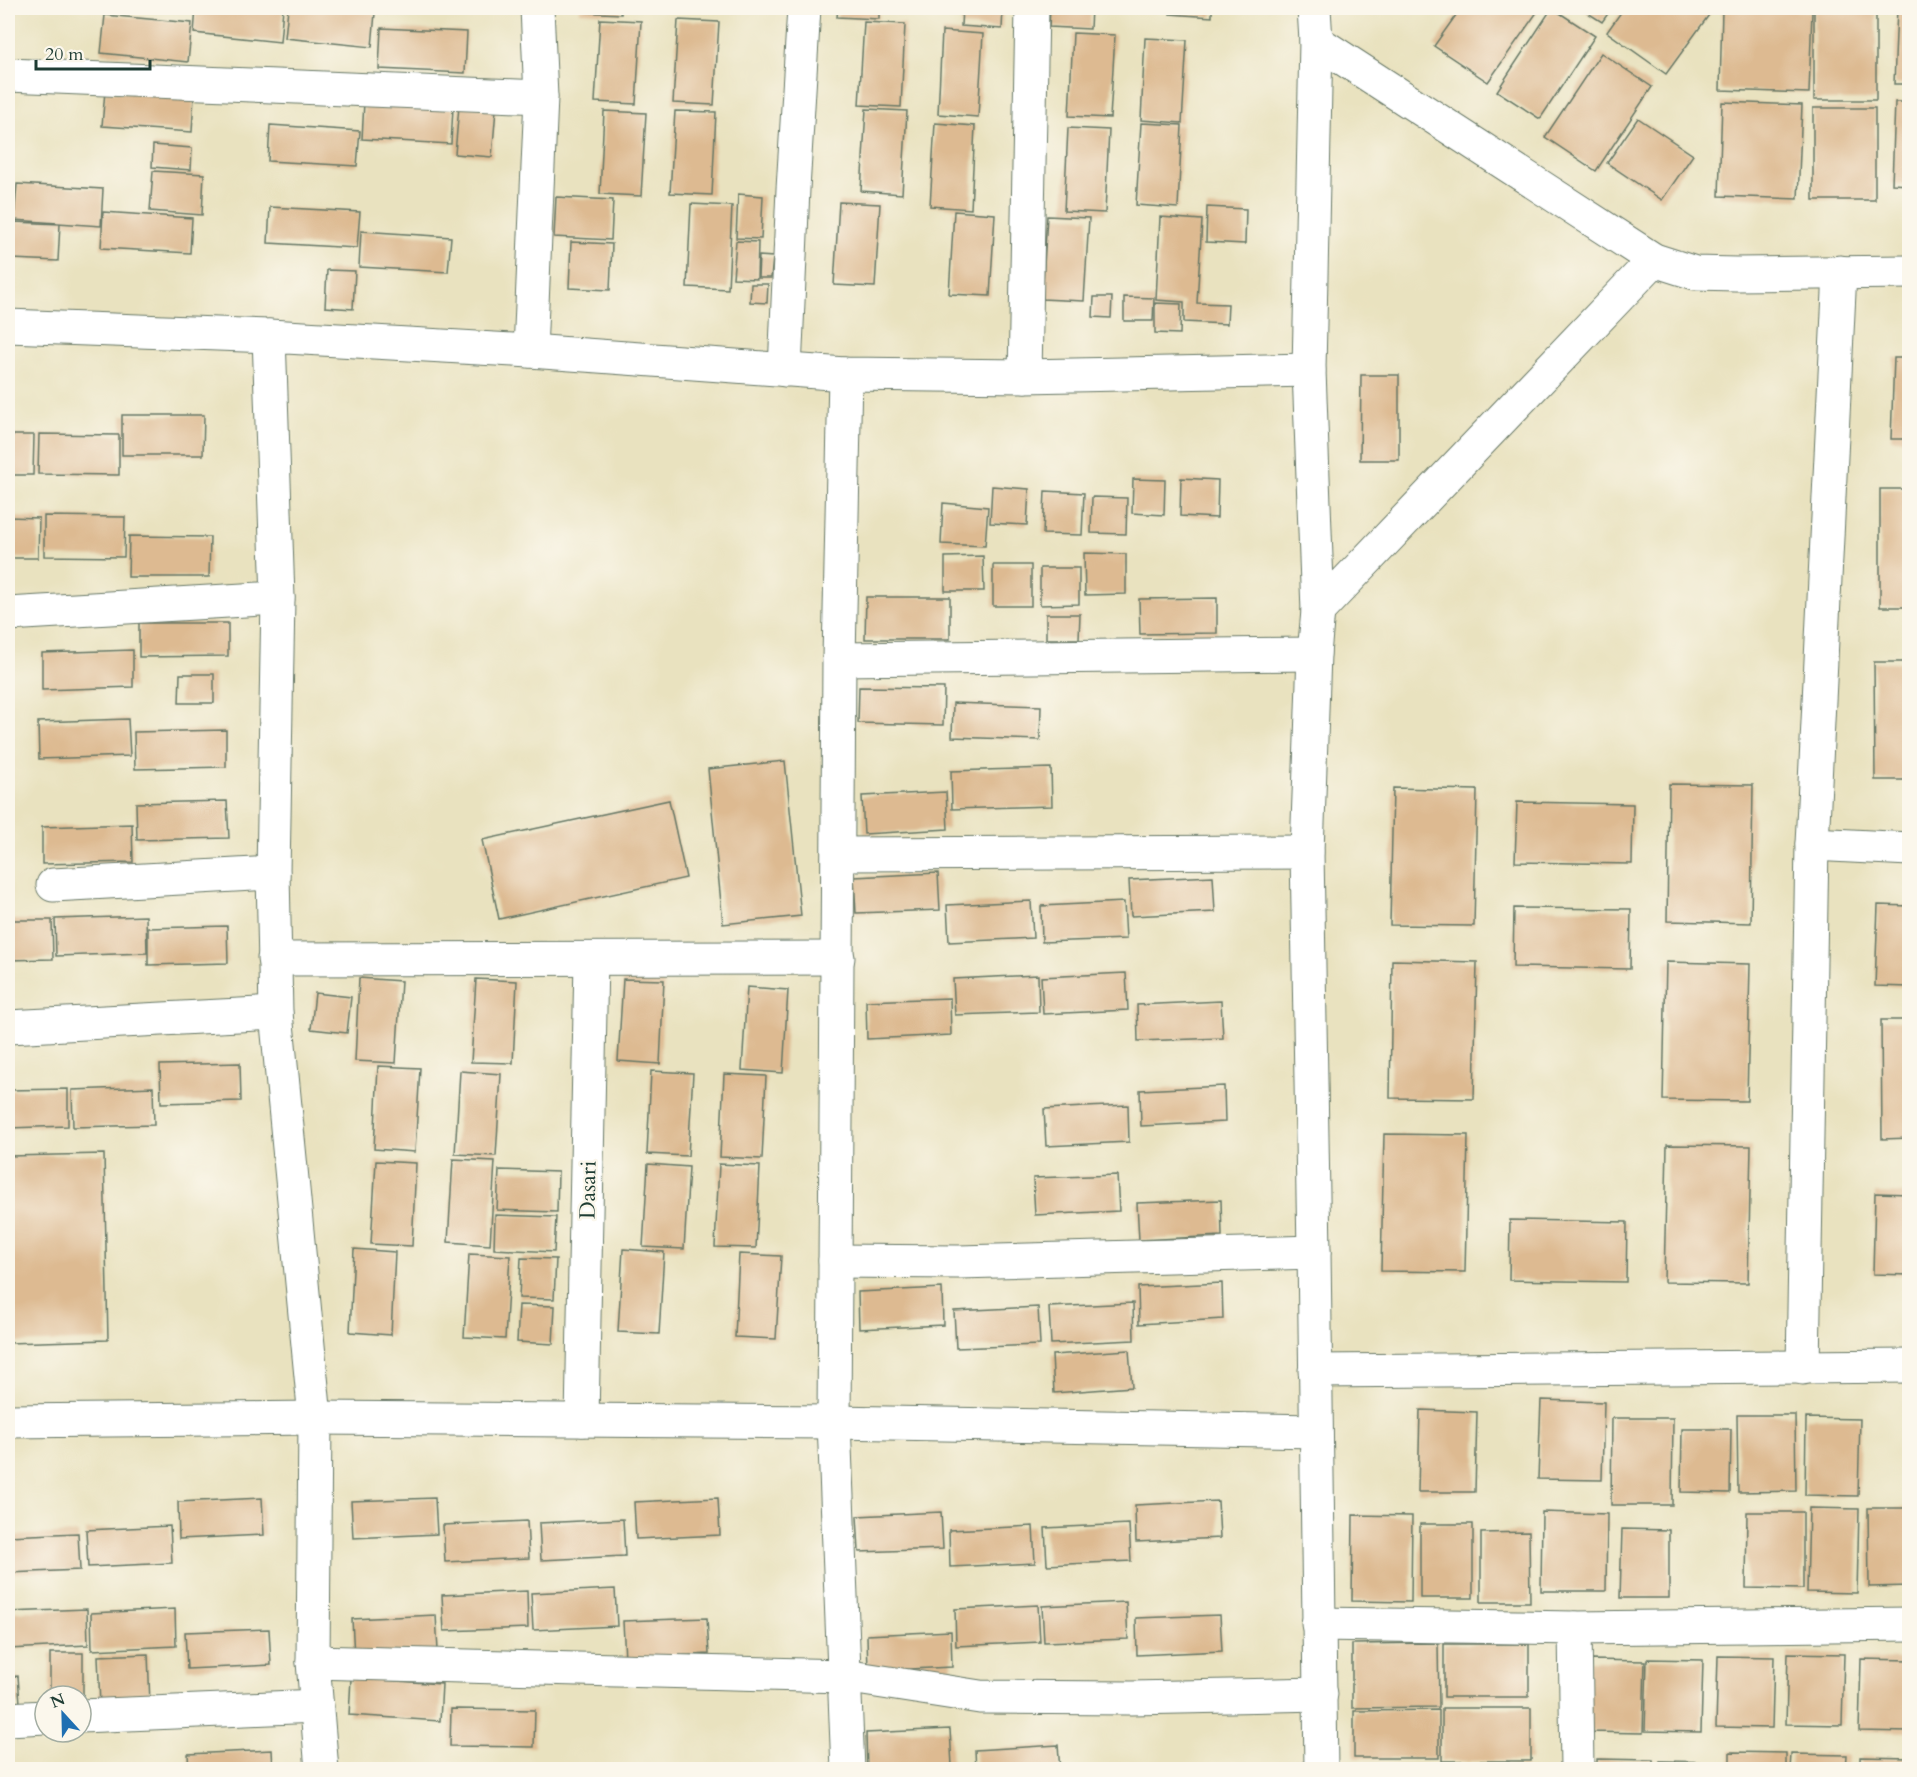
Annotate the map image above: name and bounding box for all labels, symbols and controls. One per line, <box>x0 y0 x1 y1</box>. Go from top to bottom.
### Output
scale bar <box>36 33 150 71</box>
text: 20 m <box>45 42 84 67</box>
street label: Dasari <box>572 1161 604 1220</box>
north arrow <box>33 1684 93 1744</box>
text: N <box>47 1688 68 1714</box>

